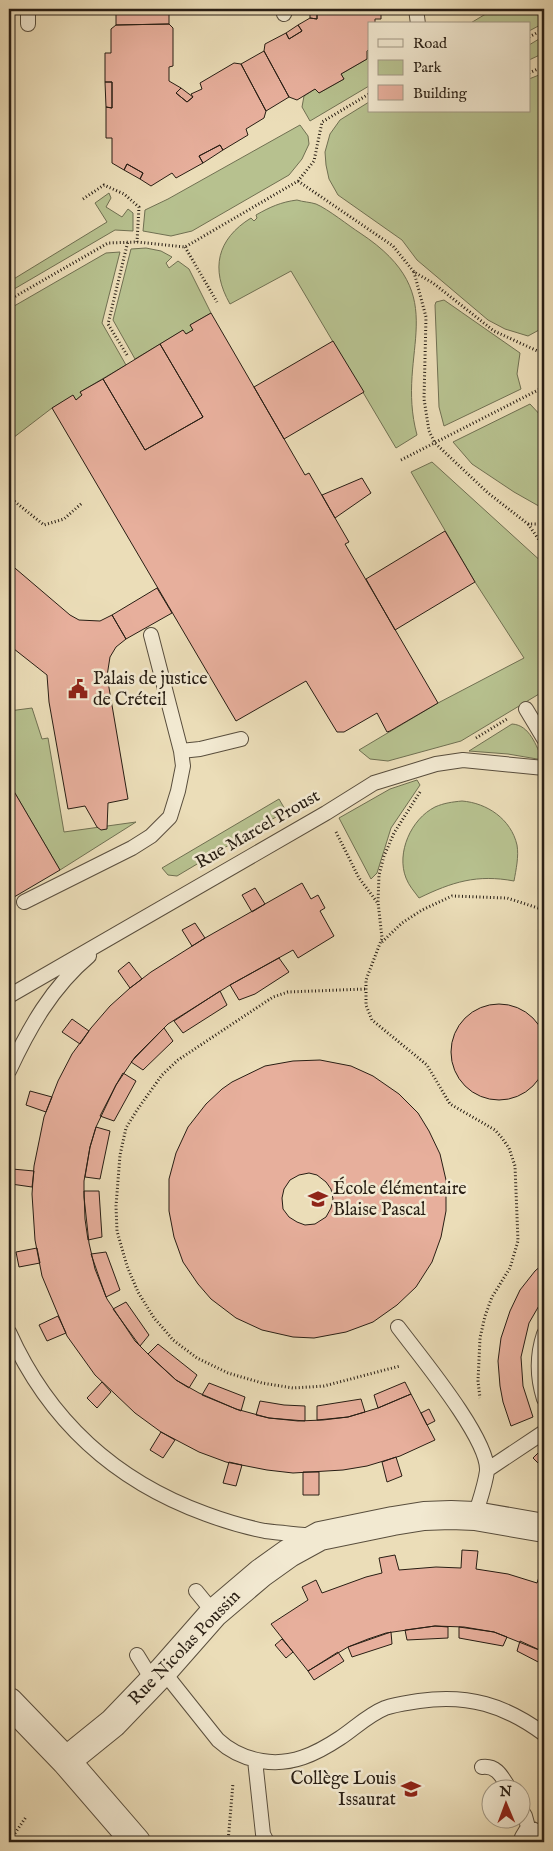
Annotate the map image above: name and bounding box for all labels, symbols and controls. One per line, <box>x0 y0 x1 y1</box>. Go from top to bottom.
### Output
legend <box>368 22 530 112</box>
text: Road <box>413 34 448 53</box>
text: Park <box>413 58 443 77</box>
text: Building <box>413 84 468 103</box>
place label: Palais de justice de Créteil <box>93 668 208 712</box>
public building icon: Palais de justice de Créteil <box>67 678 89 700</box>
street label: Rue Marcel Proust <box>192 785 324 875</box>
place label: École élémentaire Blaise Pascal <box>333 1176 467 1222</box>
school or university icon: École élémentaire Blaise Pascal <box>307 1188 329 1210</box>
street label: Rue Nicolas Poussin <box>124 1585 246 1711</box>
place label: Collège Louis Issaurat <box>290 1768 396 1812</box>
school or university icon: Collège Louis Issaurat <box>400 1778 422 1800</box>
north arrow <box>480 1778 530 1828</box>
text: N <box>499 1783 512 1801</box>

